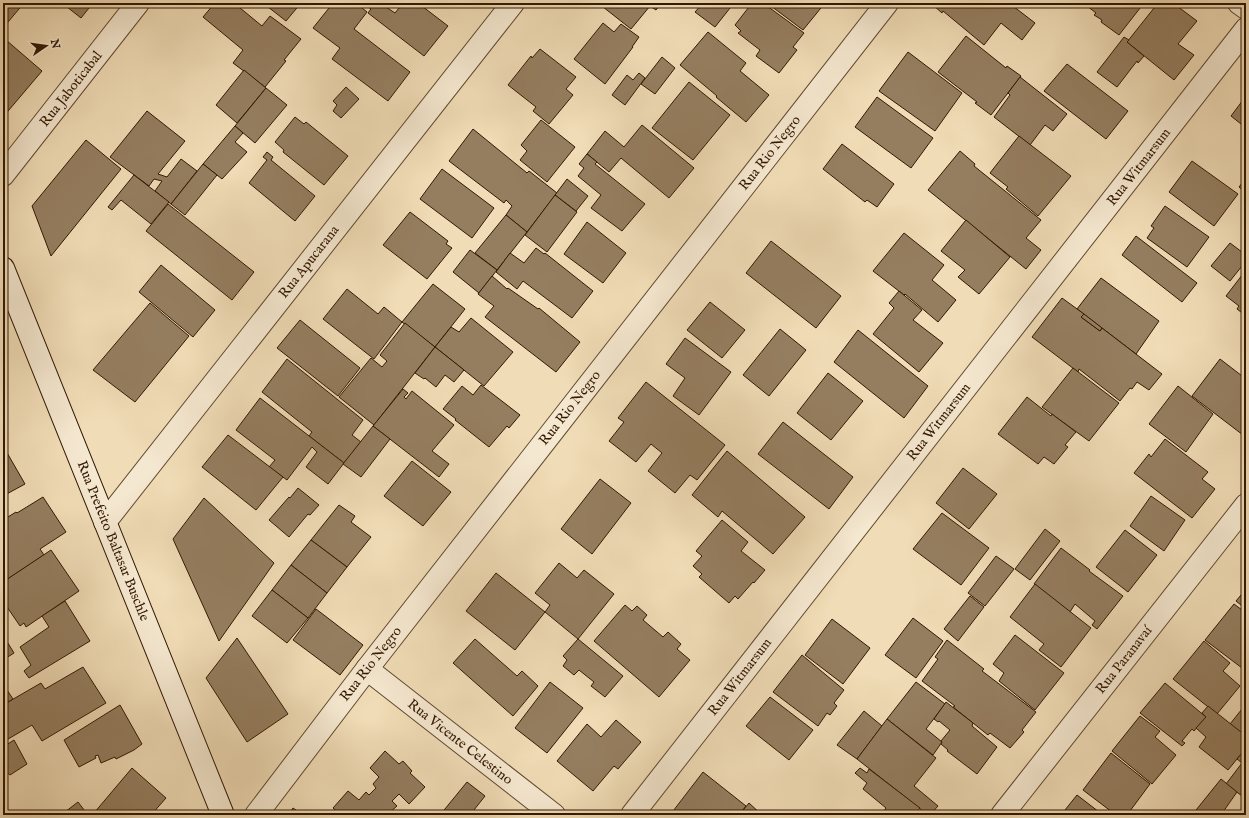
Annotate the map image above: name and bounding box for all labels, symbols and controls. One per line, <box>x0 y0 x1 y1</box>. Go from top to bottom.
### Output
north arrow <box>26 26 66 66</box>
text: N <box>47 37 63 51</box>
street label: Rua Jaboticabal <box>36 47 106 131</box>
street label: Rua Rio Negro <box>735 112 805 194</box>
street label: Rua Witmarsum <box>1103 124 1175 210</box>
street label: Rua Apucarana <box>275 221 344 302</box>
street label: Rua Rio Negro <box>535 367 605 449</box>
street label: Rua Witmarsum <box>903 379 975 465</box>
street label: Rua Prefeito Baltasar Buschle <box>73 458 154 624</box>
street label: Rua Paranavaí <box>1092 621 1157 698</box>
street label: Rua Rio Negro <box>336 623 406 705</box>
street label: Rua Witmarsum <box>704 634 776 720</box>
street label: Rua Vicente Celestino <box>404 695 517 789</box>

